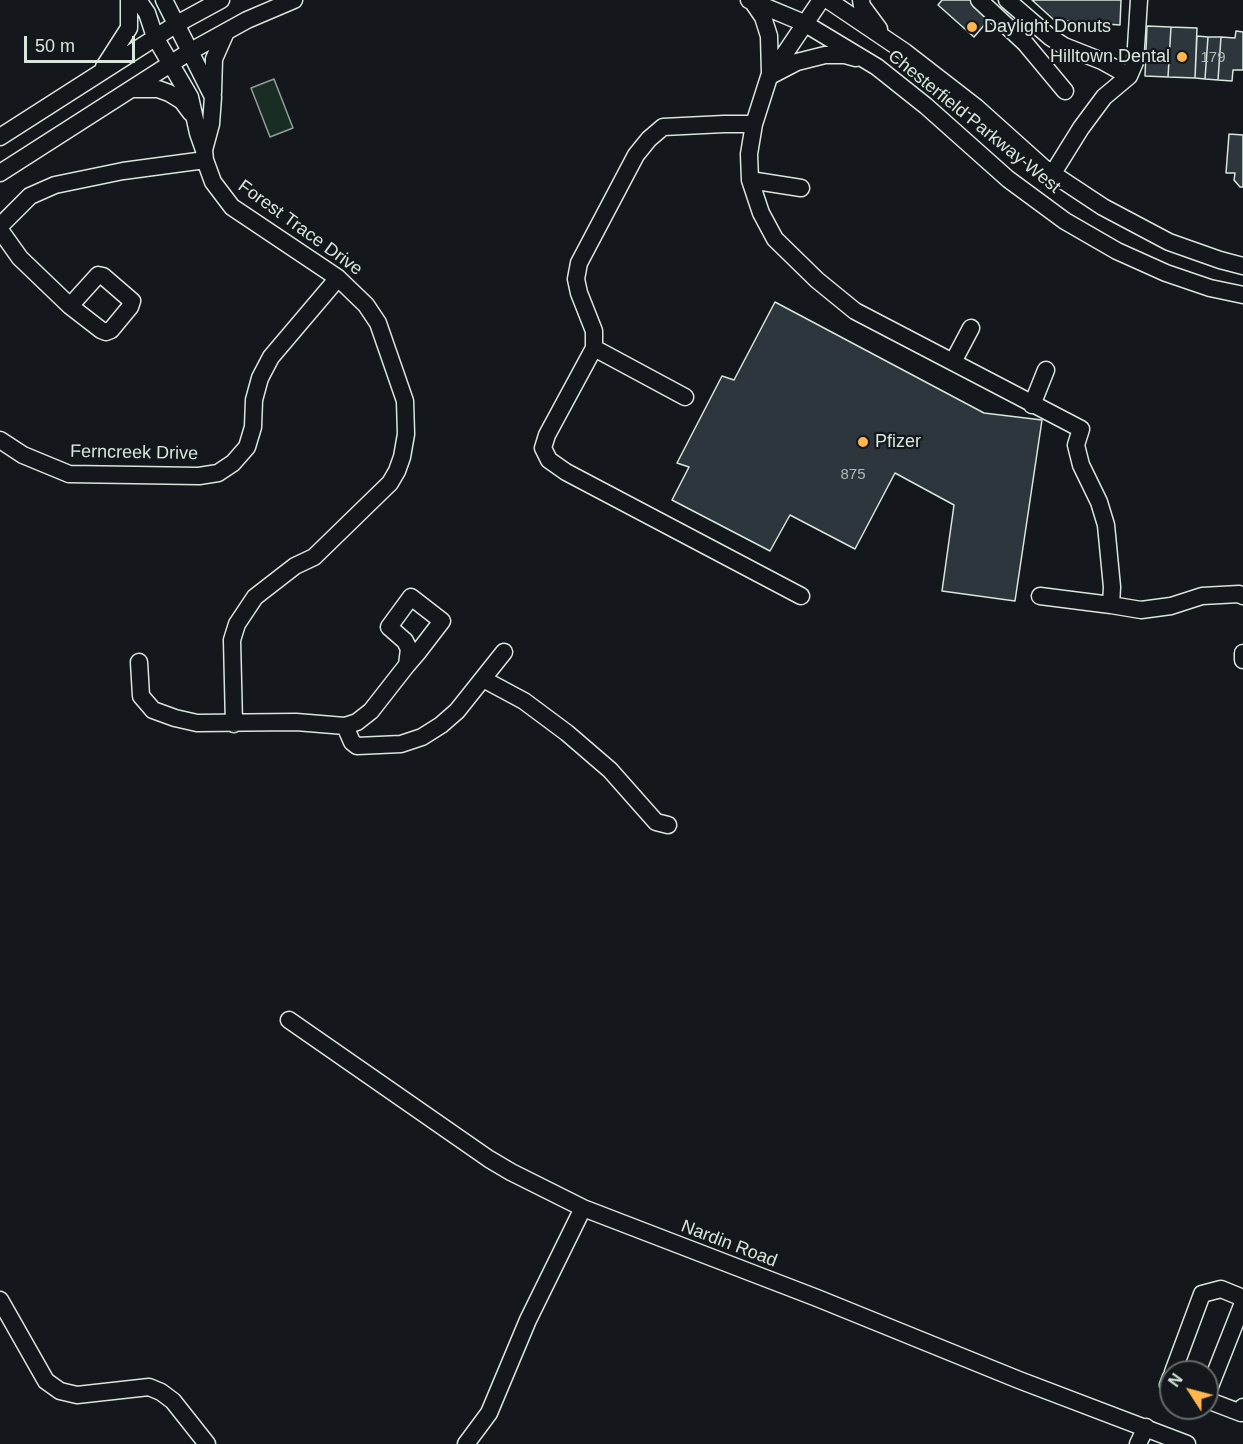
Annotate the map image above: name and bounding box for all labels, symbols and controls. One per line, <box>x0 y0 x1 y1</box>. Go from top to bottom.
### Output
place label: Daylight Donuts <box>984 16 1111 38</box>
marker: Daylight Donuts <box>965 20 979 34</box>
scale bar <box>27 24 138 62</box>
text: 50 m <box>35 36 75 56</box>
street label: Chesterfield Parkway West <box>883 46 1065 198</box>
place label: Hilltown Dental <box>1050 46 1170 68</box>
house number: 179 <box>1200 49 1226 67</box>
marker: Hilltown Dental <box>1175 50 1189 64</box>
street label: Forest Trace Drive <box>234 176 366 280</box>
place label: Pfizer <box>875 431 921 453</box>
marker: Pfizer <box>856 435 870 449</box>
street label: Ferncreek Drive <box>70 441 198 465</box>
house number: 875 <box>840 466 866 484</box>
street label: Nardin Road <box>678 1216 780 1272</box>
north arrow <box>1159 1360 1219 1420</box>
text: N <box>1165 1371 1186 1390</box>

